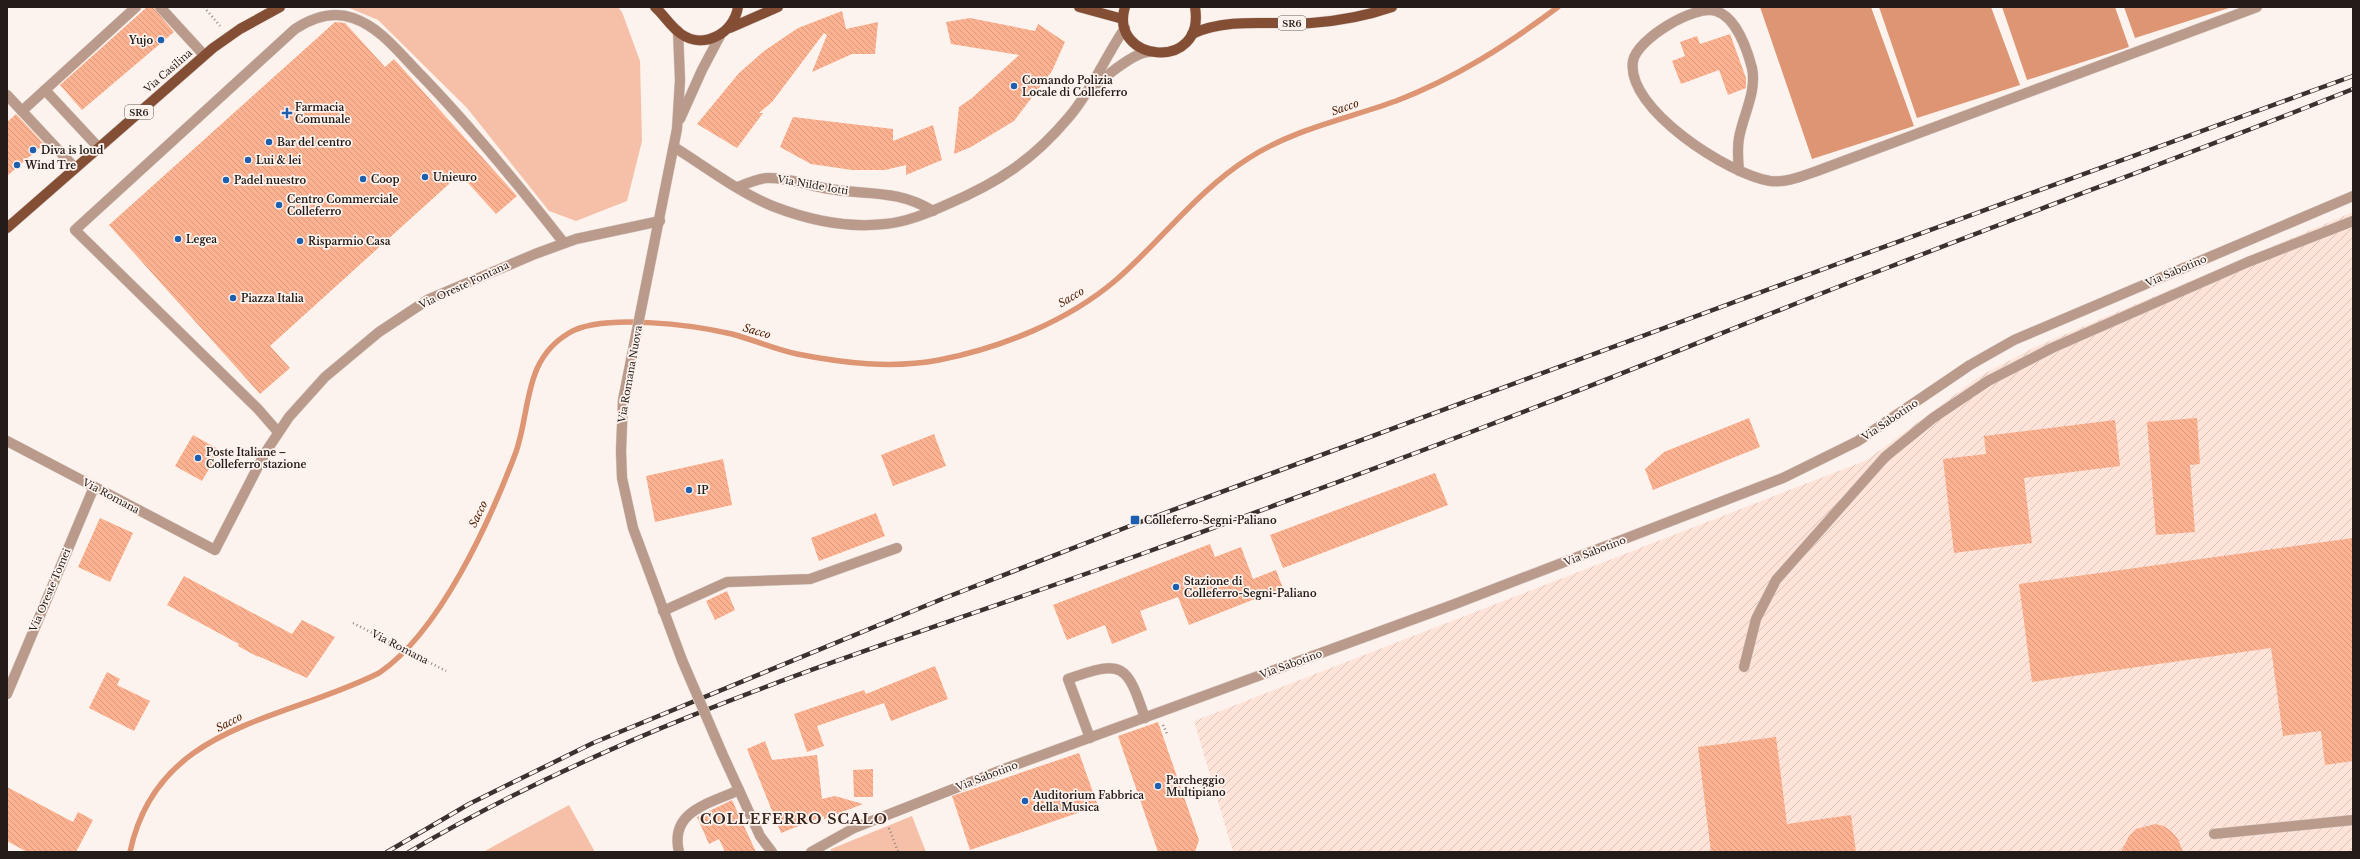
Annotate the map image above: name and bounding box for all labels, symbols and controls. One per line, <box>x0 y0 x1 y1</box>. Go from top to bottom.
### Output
road number: SR6 <box>1278 16 1306 30</box>
place label: Yujo <box>128 34 153 47</box>
marker: Yujo <box>156 35 166 45</box>
street label: Via Casilina <box>140 46 195 96</box>
place label: Comando Polizia Locale di Colleferro <box>1022 74 1128 99</box>
marker: Comando Polizia Locale di Colleferro <box>1009 81 1019 91</box>
water label: Sacco <box>1329 96 1361 118</box>
place label: Farmacia Comunale <box>295 101 351 126</box>
road number: SR6 <box>125 105 153 119</box>
marker: Farmacia Comunale <box>282 108 292 118</box>
place label: Bar del centro <box>277 136 352 149</box>
marker: Bar del centro <box>264 137 274 147</box>
place label: Diva is loud <box>41 144 103 157</box>
marker: Diva is loud <box>28 145 38 155</box>
place label: Lui & lei <box>256 154 302 167</box>
marker: Lui & lei <box>243 155 253 165</box>
place label: Wind Tre <box>24 159 76 172</box>
marker: Wind Tre <box>12 160 22 170</box>
place label: Unieuro <box>433 171 477 184</box>
marker: Unieuro <box>420 172 430 182</box>
street label: Via Nilde Iotti <box>776 172 850 198</box>
place label: Coop <box>371 173 399 186</box>
place label: Padel nuestro <box>234 174 306 187</box>
marker: Coop <box>358 174 368 184</box>
marker: Padel nuestro <box>221 175 231 185</box>
place label: Centro Commerciale Colleferro <box>287 193 399 218</box>
marker: Centro Commerciale Colleferro <box>274 200 284 210</box>
place label: Legea <box>186 233 217 246</box>
marker: Legea <box>173 234 183 244</box>
place label: Risparmio Casa <box>308 235 391 248</box>
marker: Risparmio Casa <box>295 236 305 246</box>
street label: Via Sabotino <box>2143 252 2209 290</box>
street label: Via Oreste Fontana <box>416 258 511 312</box>
water label: Sacco <box>1055 284 1087 310</box>
place label: Piazza Italia <box>241 292 304 305</box>
marker: Piazza Italia <box>228 293 238 303</box>
water label: Sacco <box>741 320 773 342</box>
street label: Via Romana Nuova <box>615 324 645 425</box>
street label: Via Sabotino <box>1859 396 1921 444</box>
place label: Poste Italiane – Colleferro stazione <box>206 446 306 471</box>
marker: Poste Italiane – Colleferro stazione <box>193 453 203 463</box>
street label: Via Romana <box>79 475 142 517</box>
place label: IP <box>697 484 708 497</box>
marker: IP <box>684 485 694 495</box>
water label: Sacco <box>466 498 491 530</box>
marker: Colleferro-Segni-Paliano <box>1129 514 1141 526</box>
place label: Colleferro-Segni-Paliano <box>1144 514 1277 527</box>
street label: Via Sabotino <box>1561 533 1628 569</box>
street label: Via Oreste Tomei <box>26 546 74 635</box>
place label: Stazione di Colleferro-Segni-Paliano <box>1184 575 1317 600</box>
marker: Stazione di Colleferro-Segni-Paliano <box>1171 582 1181 592</box>
street label: Via Romana <box>368 627 431 667</box>
street label: Via Sabotino <box>1257 647 1324 682</box>
water label: Sacco <box>213 709 245 735</box>
street label: Via Sabotino <box>953 758 1020 794</box>
place label: Parcheggio Multipiano <box>1166 774 1226 799</box>
marker: Parcheggio Multipiano <box>1153 781 1163 791</box>
place label: Auditorium Fabbrica della Musica <box>1032 789 1144 814</box>
marker: Auditorium Fabbrica della Musica <box>1020 796 1030 806</box>
district label: COLLEFERRO SCALO <box>700 810 888 828</box>

